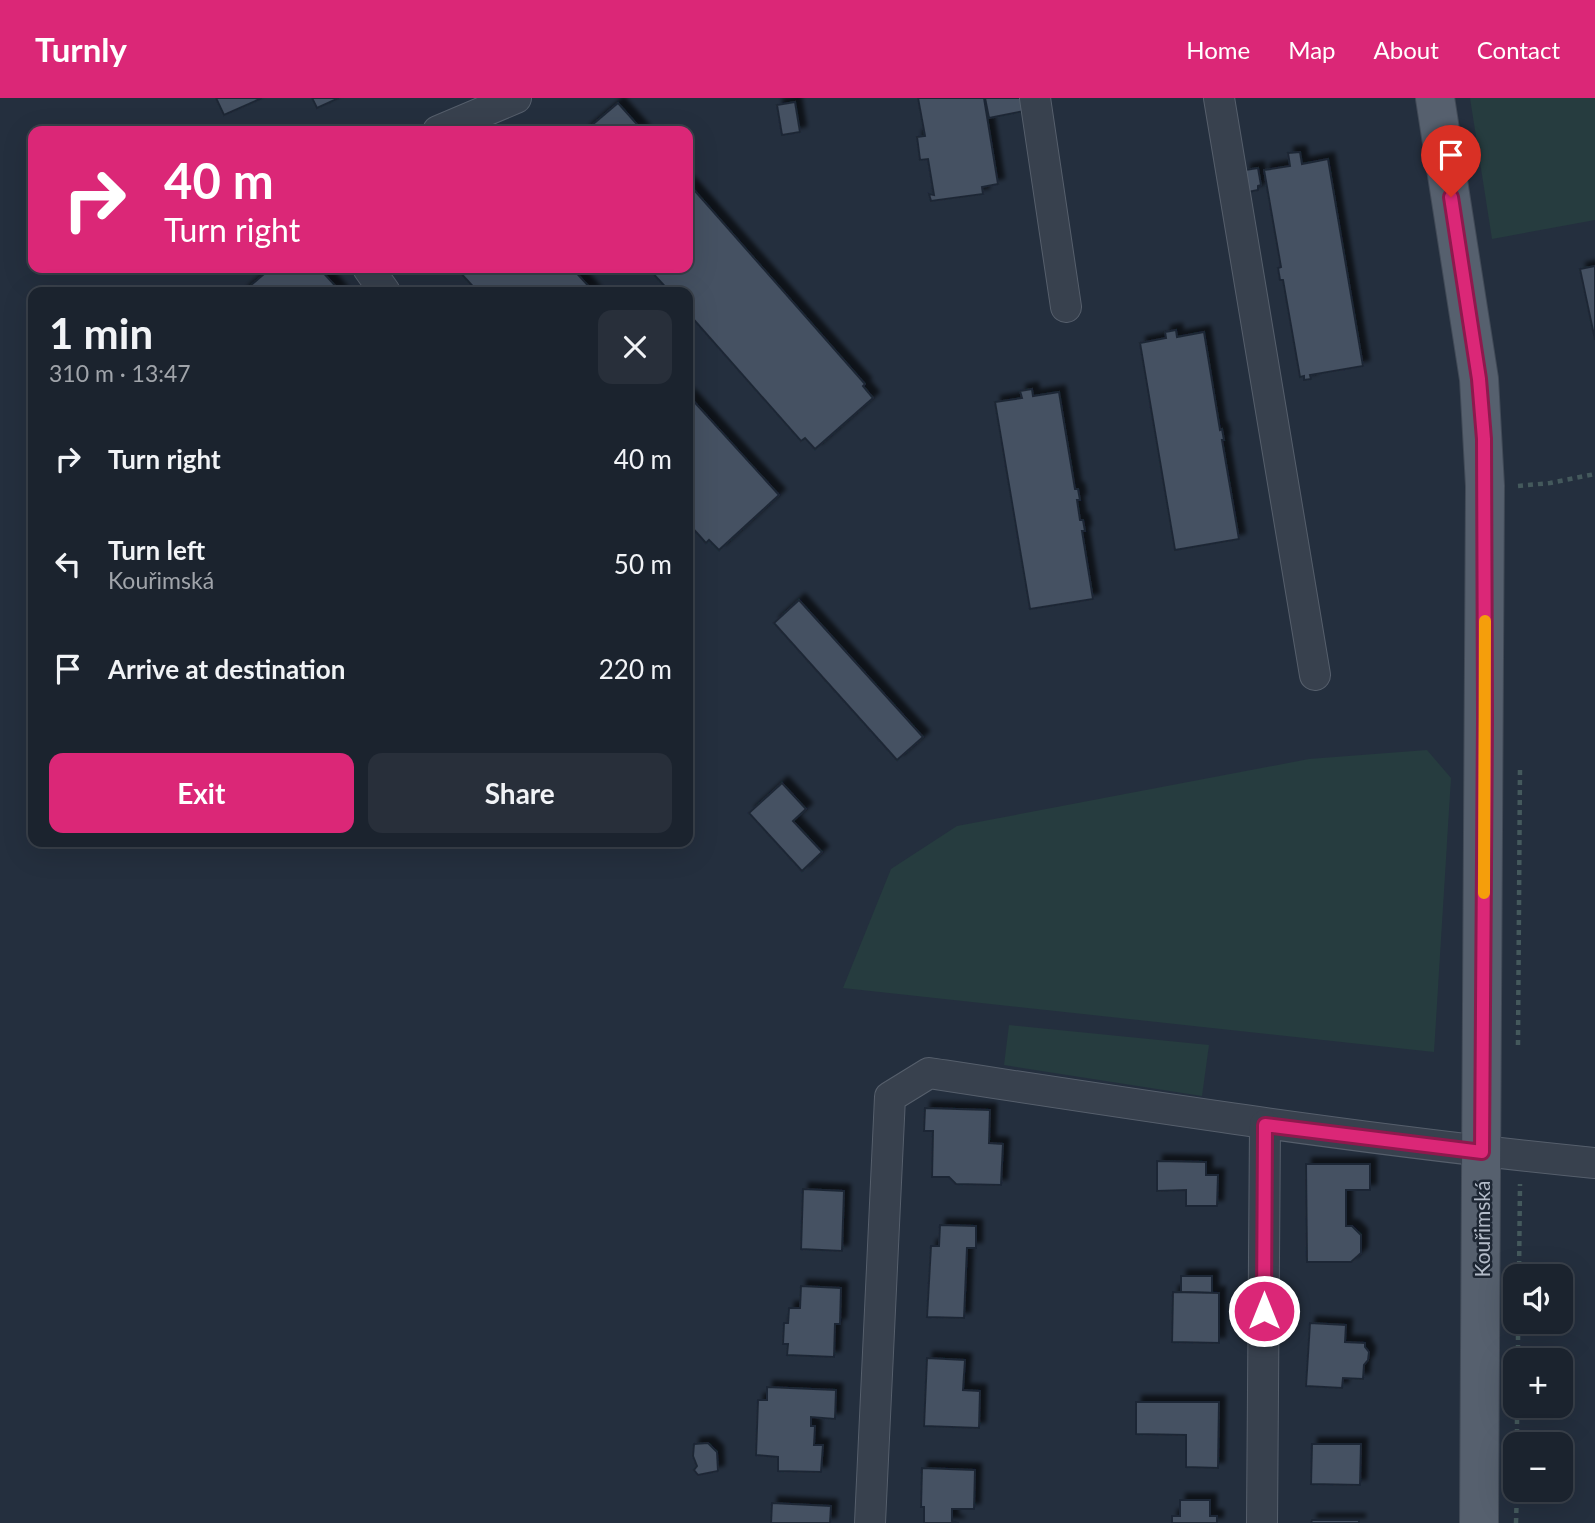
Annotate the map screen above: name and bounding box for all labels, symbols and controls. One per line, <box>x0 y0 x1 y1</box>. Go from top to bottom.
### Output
text: Turnly <box>35 29 127 69</box>
text: Home <box>1186 35 1250 64</box>
text: Map <box>1288 35 1336 64</box>
text: About <box>1374 35 1439 64</box>
text: Contact <box>1477 35 1560 64</box>
pin <box>1421 125 1481 197</box>
icon: arrive <box>1432 136 1470 174</box>
text: 40 m <box>164 151 274 209</box>
icon: right <box>49 154 140 245</box>
text: Turn right <box>164 210 300 249</box>
text: 1 min <box>49 308 153 358</box>
button: close <box>598 310 672 384</box>
text: 310 m · 13:47 <box>49 359 191 387</box>
icon: right <box>49 440 87 478</box>
text: Turn right <box>108 443 221 475</box>
text: 40 m <box>614 443 672 475</box>
text: Turn left <box>108 534 205 566</box>
icon: left <box>49 545 87 583</box>
text: 50 m <box>614 548 672 580</box>
text: Kouřimská <box>108 566 214 594</box>
icon: arrive <box>49 650 87 688</box>
text: Arrive at destination <box>108 653 345 685</box>
text: 220 m <box>599 653 672 685</box>
button: Exit <box>49 753 354 833</box>
button: Share <box>368 753 672 833</box>
street label: Kouřimská <box>1469 1181 1494 1277</box>
map controls <box>1503 1264 1573 1502</box>
button: sound <box>1503 1264 1573 1334</box>
position arrow <box>1227 1274 1301 1348</box>
button: + <box>1503 1348 1573 1418</box>
button: − <box>1503 1432 1573 1502</box>

